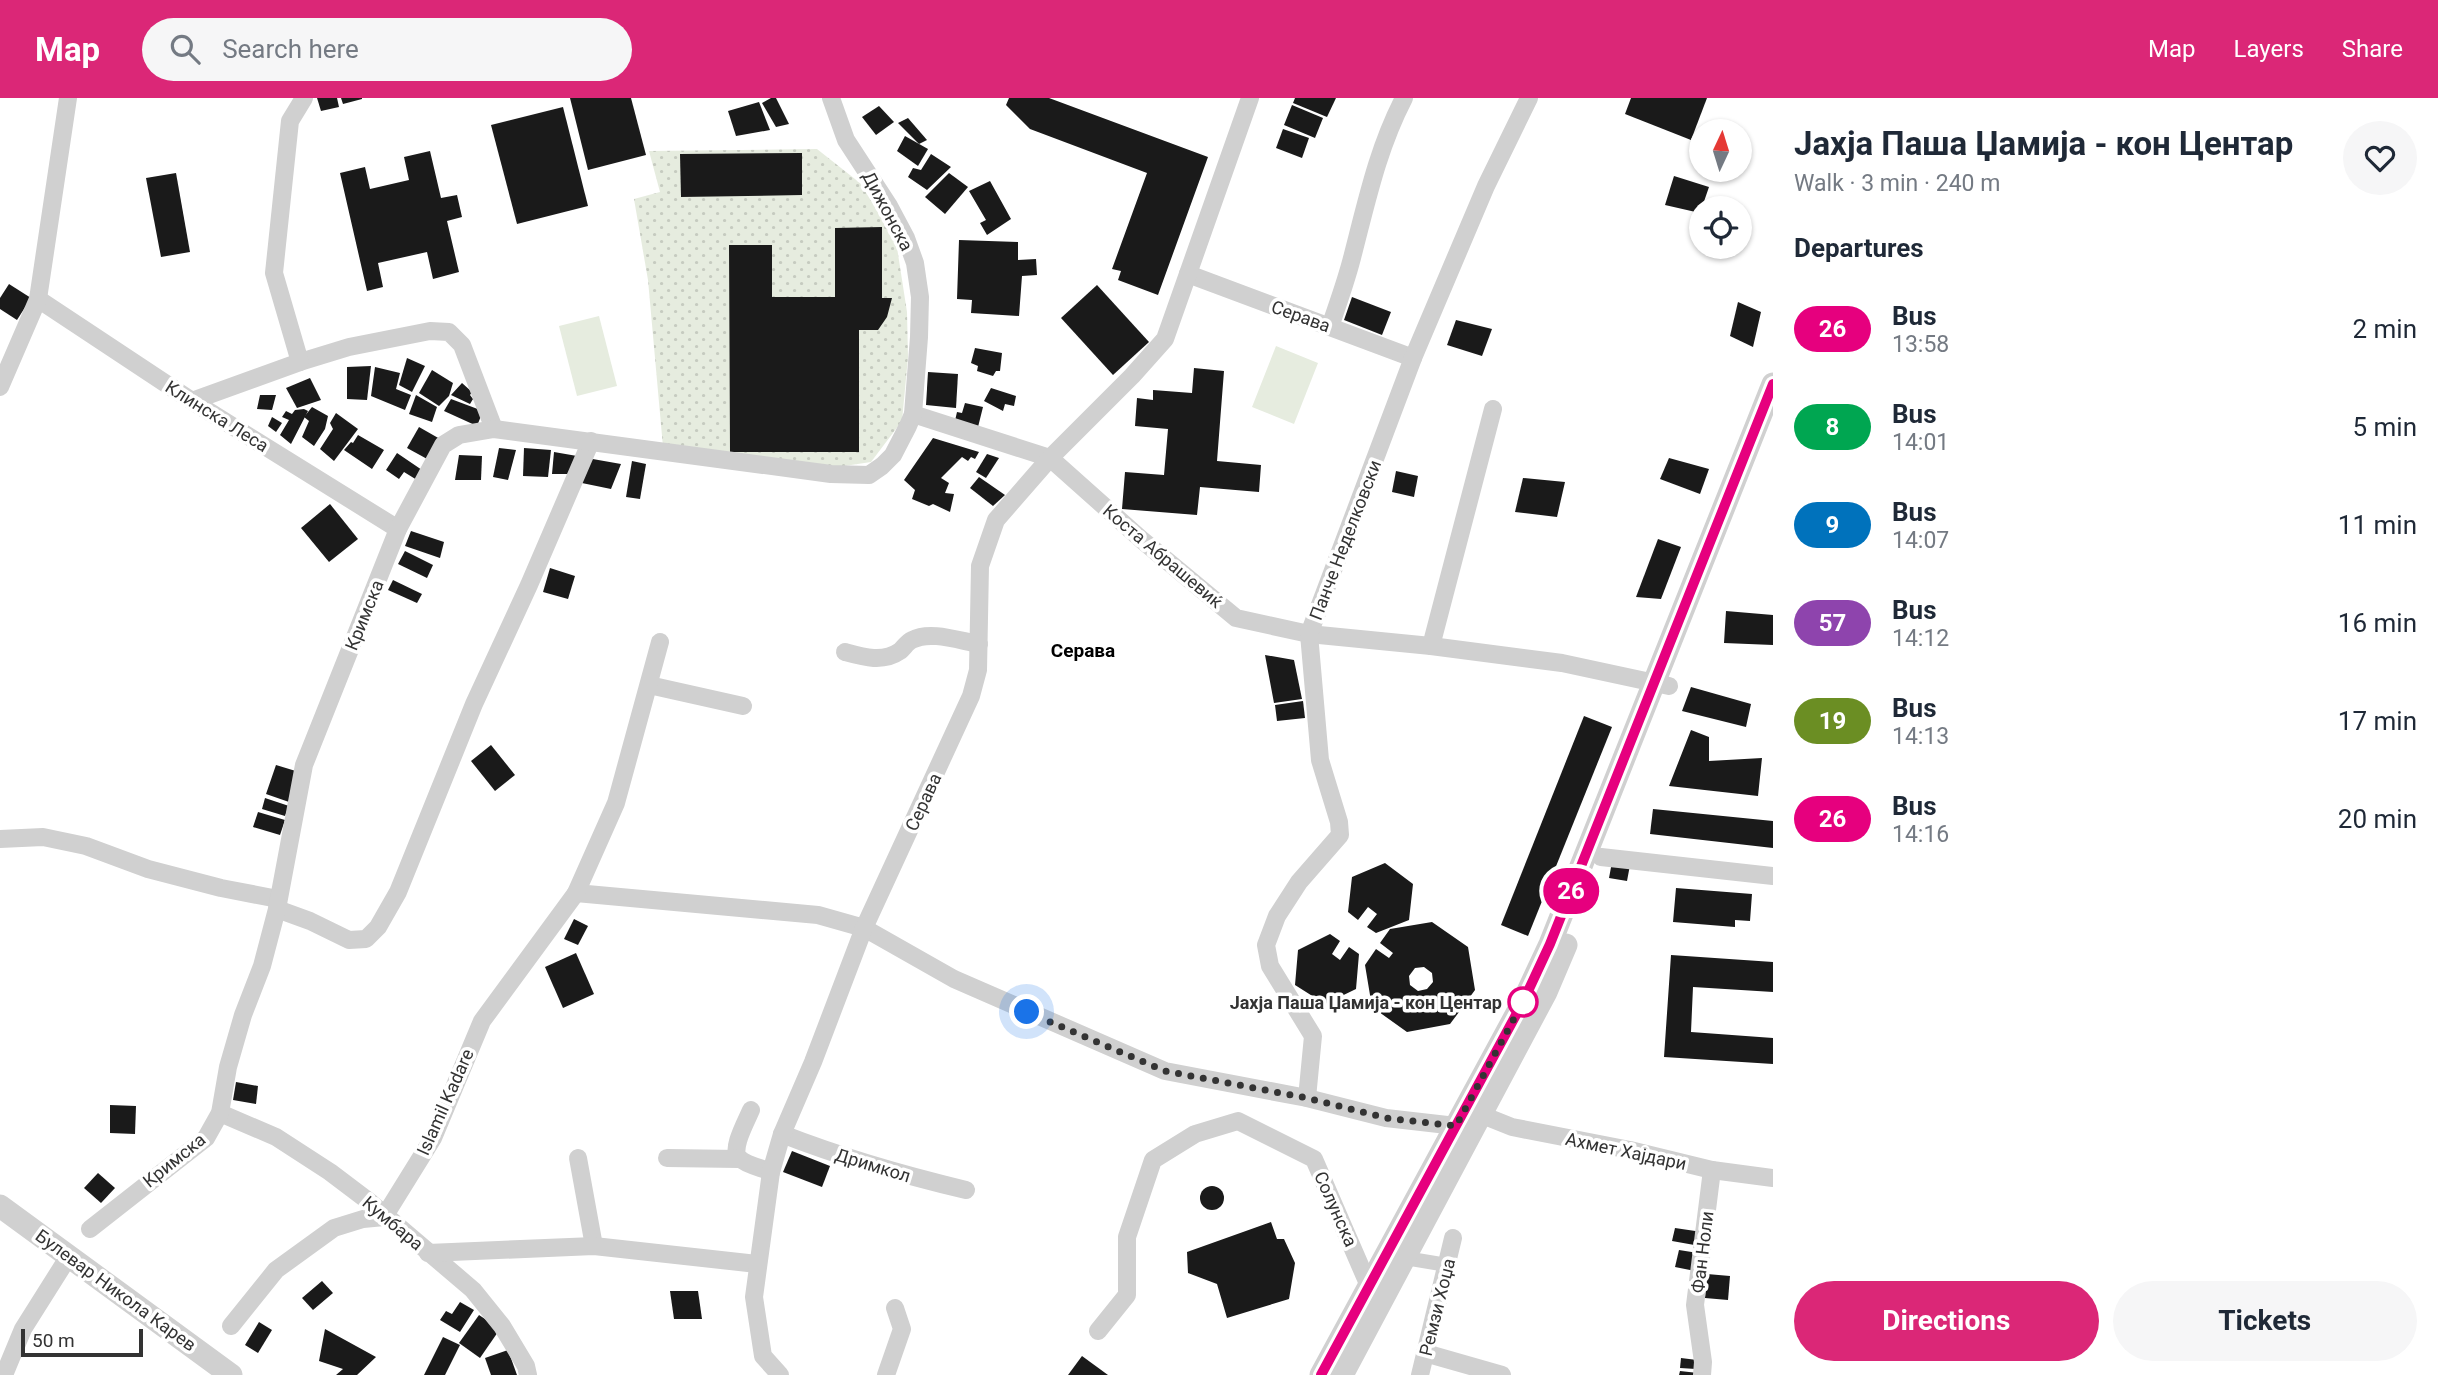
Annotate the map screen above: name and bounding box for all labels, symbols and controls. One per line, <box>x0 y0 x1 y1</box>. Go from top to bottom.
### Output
search box <box>142 18 632 81</box>
text: Map <box>35 30 100 69</box>
icon: search <box>166 30 204 68</box>
text: Search here <box>222 34 359 64</box>
text: Map <box>2148 35 2196 63</box>
text: Layers <box>2234 35 2304 63</box>
text: Share <box>2342 35 2403 63</box>
north arrow <box>1689 119 1752 182</box>
map controls <box>1689 119 1752 259</box>
button: heart <box>2343 121 2417 195</box>
text: Јахја Паша Џамија - кон Центар <box>1794 124 2293 163</box>
street label: Дижонска <box>858 168 918 254</box>
text: Walk · 3 min · 240 m <box>1794 170 2000 197</box>
button: locate <box>1689 196 1752 259</box>
text: Departures <box>1794 233 1924 263</box>
street label: Серава <box>1269 296 1333 336</box>
text: Bus <box>1892 301 1937 331</box>
text: 2 min <box>2352 314 2417 344</box>
text: 26 <box>1819 315 1846 343</box>
text: 13:58 <box>1892 331 1949 358</box>
street label: Клинска Леса <box>162 376 272 456</box>
text: Bus <box>1892 399 1937 429</box>
text: 5 min <box>2352 412 2417 442</box>
text: 8 <box>1826 413 1839 441</box>
text: 14:01 <box>1892 429 1949 456</box>
street label: Панче Неделковски <box>1305 457 1385 623</box>
text: Bus <box>1892 497 1937 527</box>
street label: Коста Абрашевиќ <box>1099 500 1227 612</box>
text: 11 min <box>2338 510 2417 540</box>
text: 9 <box>1826 511 1839 539</box>
text: 14:07 <box>1892 527 1949 554</box>
street label: Кримска <box>340 577 388 653</box>
text: Bus <box>1892 595 1937 625</box>
text: 16 min <box>2338 608 2417 638</box>
text: 57 <box>1819 609 1846 637</box>
text: 14:12 <box>1892 625 1949 652</box>
district label: Серава <box>1051 639 1115 662</box>
text: Bus <box>1892 693 1937 723</box>
text: 17 min <box>2338 706 2417 736</box>
text: 19 <box>1819 707 1846 735</box>
text: 14:13 <box>1892 723 1949 750</box>
street label: Серава <box>901 770 945 834</box>
text: Bus <box>1892 791 1937 821</box>
text: 20 min <box>2338 804 2417 834</box>
text: 26 <box>1819 805 1846 833</box>
text: 14:16 <box>1892 821 1949 848</box>
line badge: 26 <box>1540 868 1602 914</box>
text: 26 <box>1557 877 1585 905</box>
marker: Јахја Паша Џамија - кон Центар <box>1508 987 1538 1017</box>
place label: Јахја Паша Џамија - кон Центар <box>1230 992 1502 1013</box>
your location <box>1009 994 1044 1029</box>
street label: Islamil Kadare <box>412 1046 478 1158</box>
street label: Ахмет Хајдари <box>1564 1128 1688 1174</box>
street label: Кримска <box>139 1129 209 1191</box>
street label: Дримкол <box>833 1144 913 1186</box>
street label: Солунска <box>1310 1168 1362 1250</box>
street label: Кумбара <box>358 1192 428 1254</box>
street label: Фан Ноли <box>1687 1210 1717 1294</box>
street label: Булевар Никола Карев <box>32 1225 200 1355</box>
street label: Ремзи Хоџа <box>1415 1256 1459 1358</box>
button: Directions <box>1794 1281 2099 1361</box>
button: Tickets <box>2113 1281 2417 1361</box>
scale bar <box>21 1326 144 1358</box>
text: 50 m <box>32 1329 75 1352</box>

